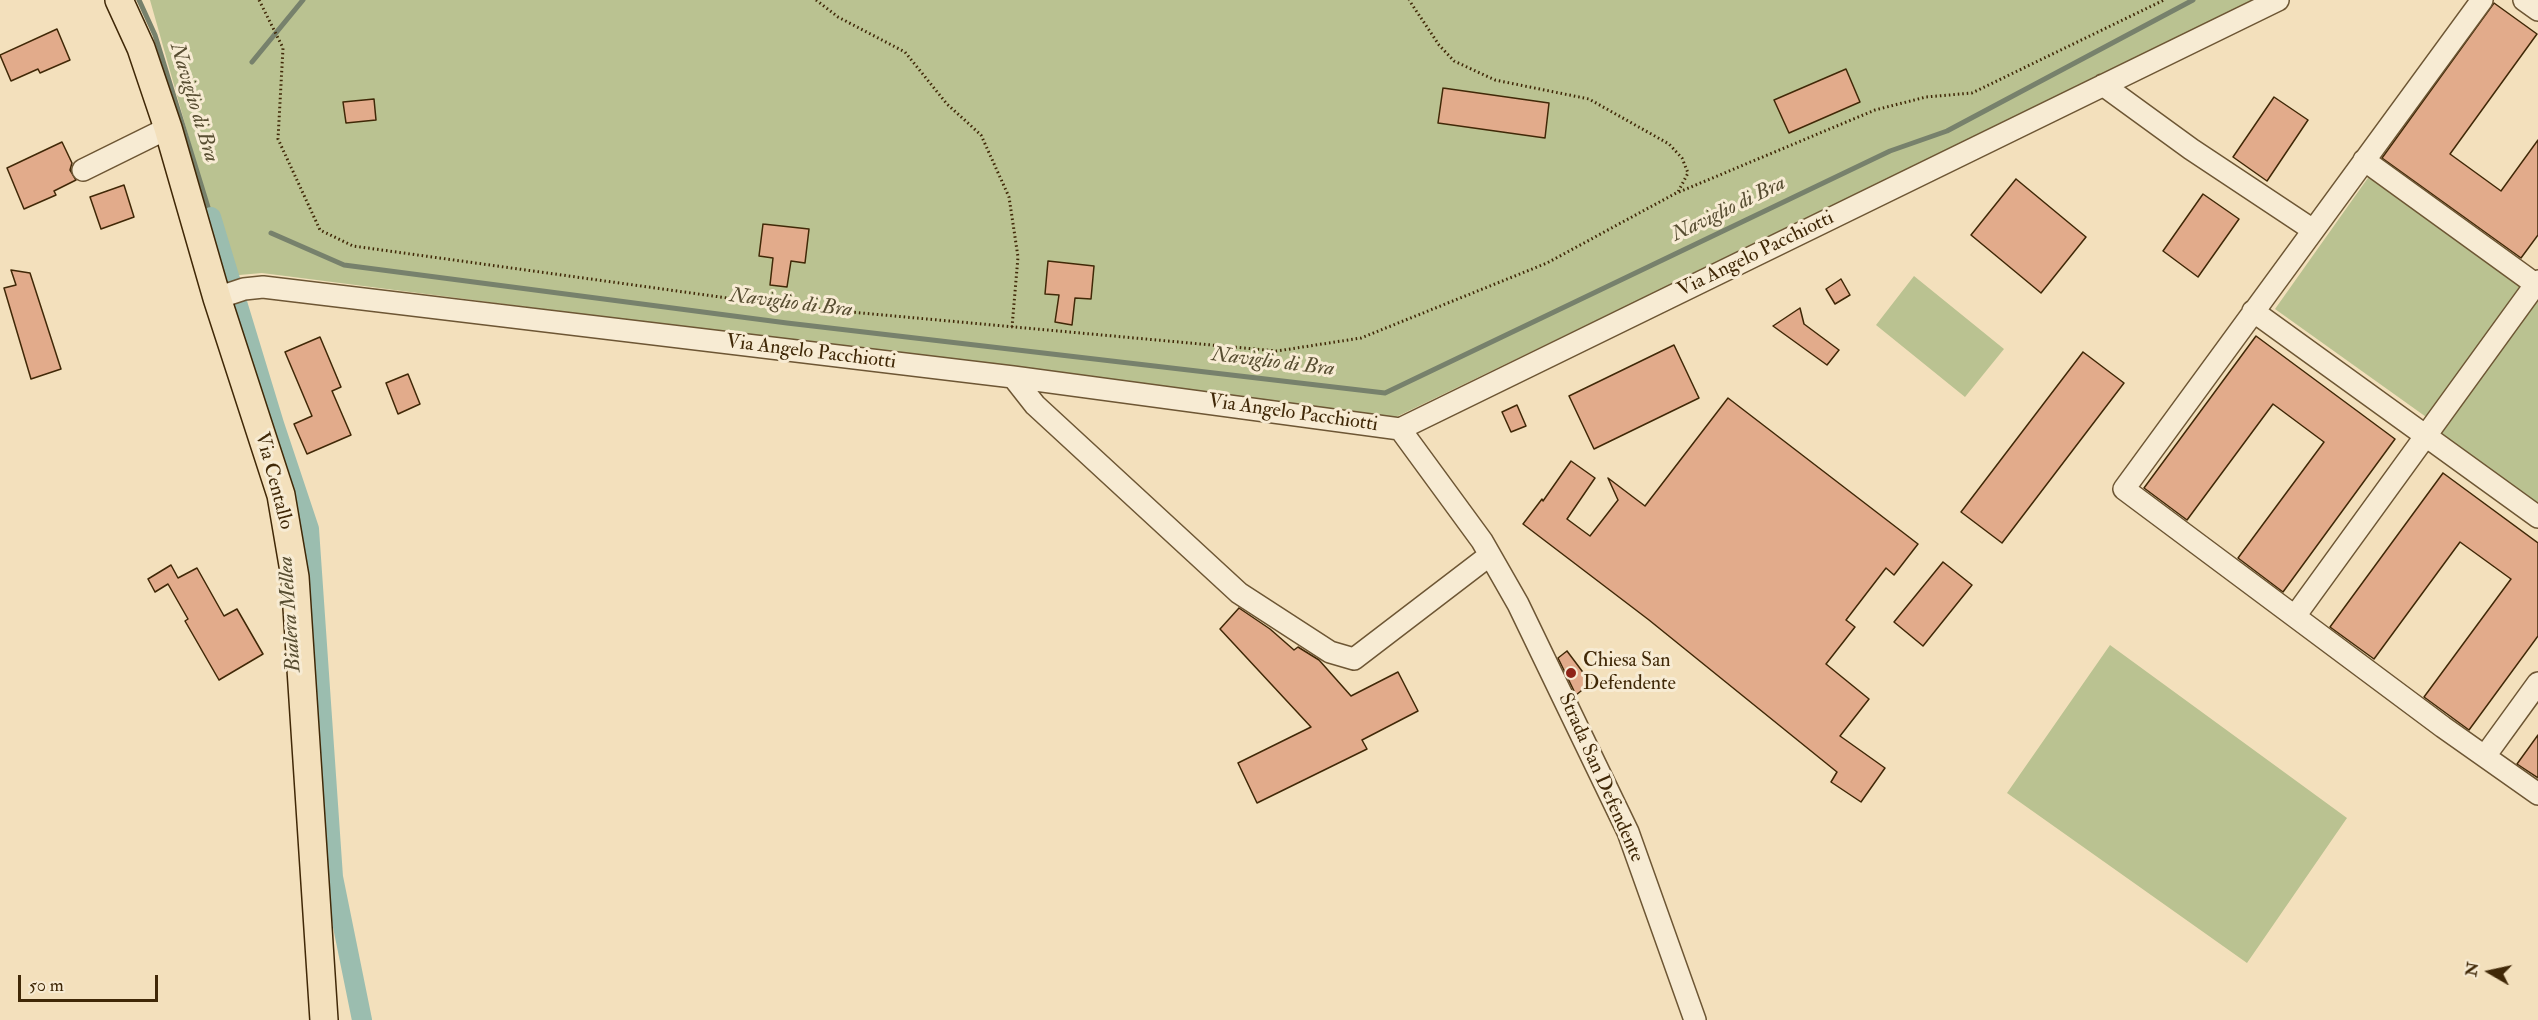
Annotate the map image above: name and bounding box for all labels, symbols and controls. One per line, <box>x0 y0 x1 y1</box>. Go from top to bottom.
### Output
water label: Naviglio di Bra <box>163 40 223 166</box>
water label: Naviglio di Bra <box>1668 172 1790 248</box>
street label: Via Angelo Pacchiotti <box>1674 207 1838 303</box>
water label: Naviglio di Bra <box>728 284 854 324</box>
street label: Via Angelo Pacchiotti <box>725 331 897 375</box>
water label: Naviglio di Bra <box>1210 343 1336 383</box>
street label: Via Angelo Pacchiotti <box>1207 390 1379 438</box>
street label: Via Centallo <box>249 430 297 532</box>
water label: Bialera Mellea <box>274 555 308 673</box>
place label: Chiesa San Defendente <box>1583 650 1676 697</box>
marker: Chiesa San Defendente <box>1564 666 1578 680</box>
street label: Strada San Defendente <box>1552 690 1648 866</box>
north arrow <box>2460 942 2520 1002</box>
text: N <box>2461 961 2483 978</box>
scale bar <box>21 963 160 1001</box>
text: 50 m <box>29 974 64 997</box>

